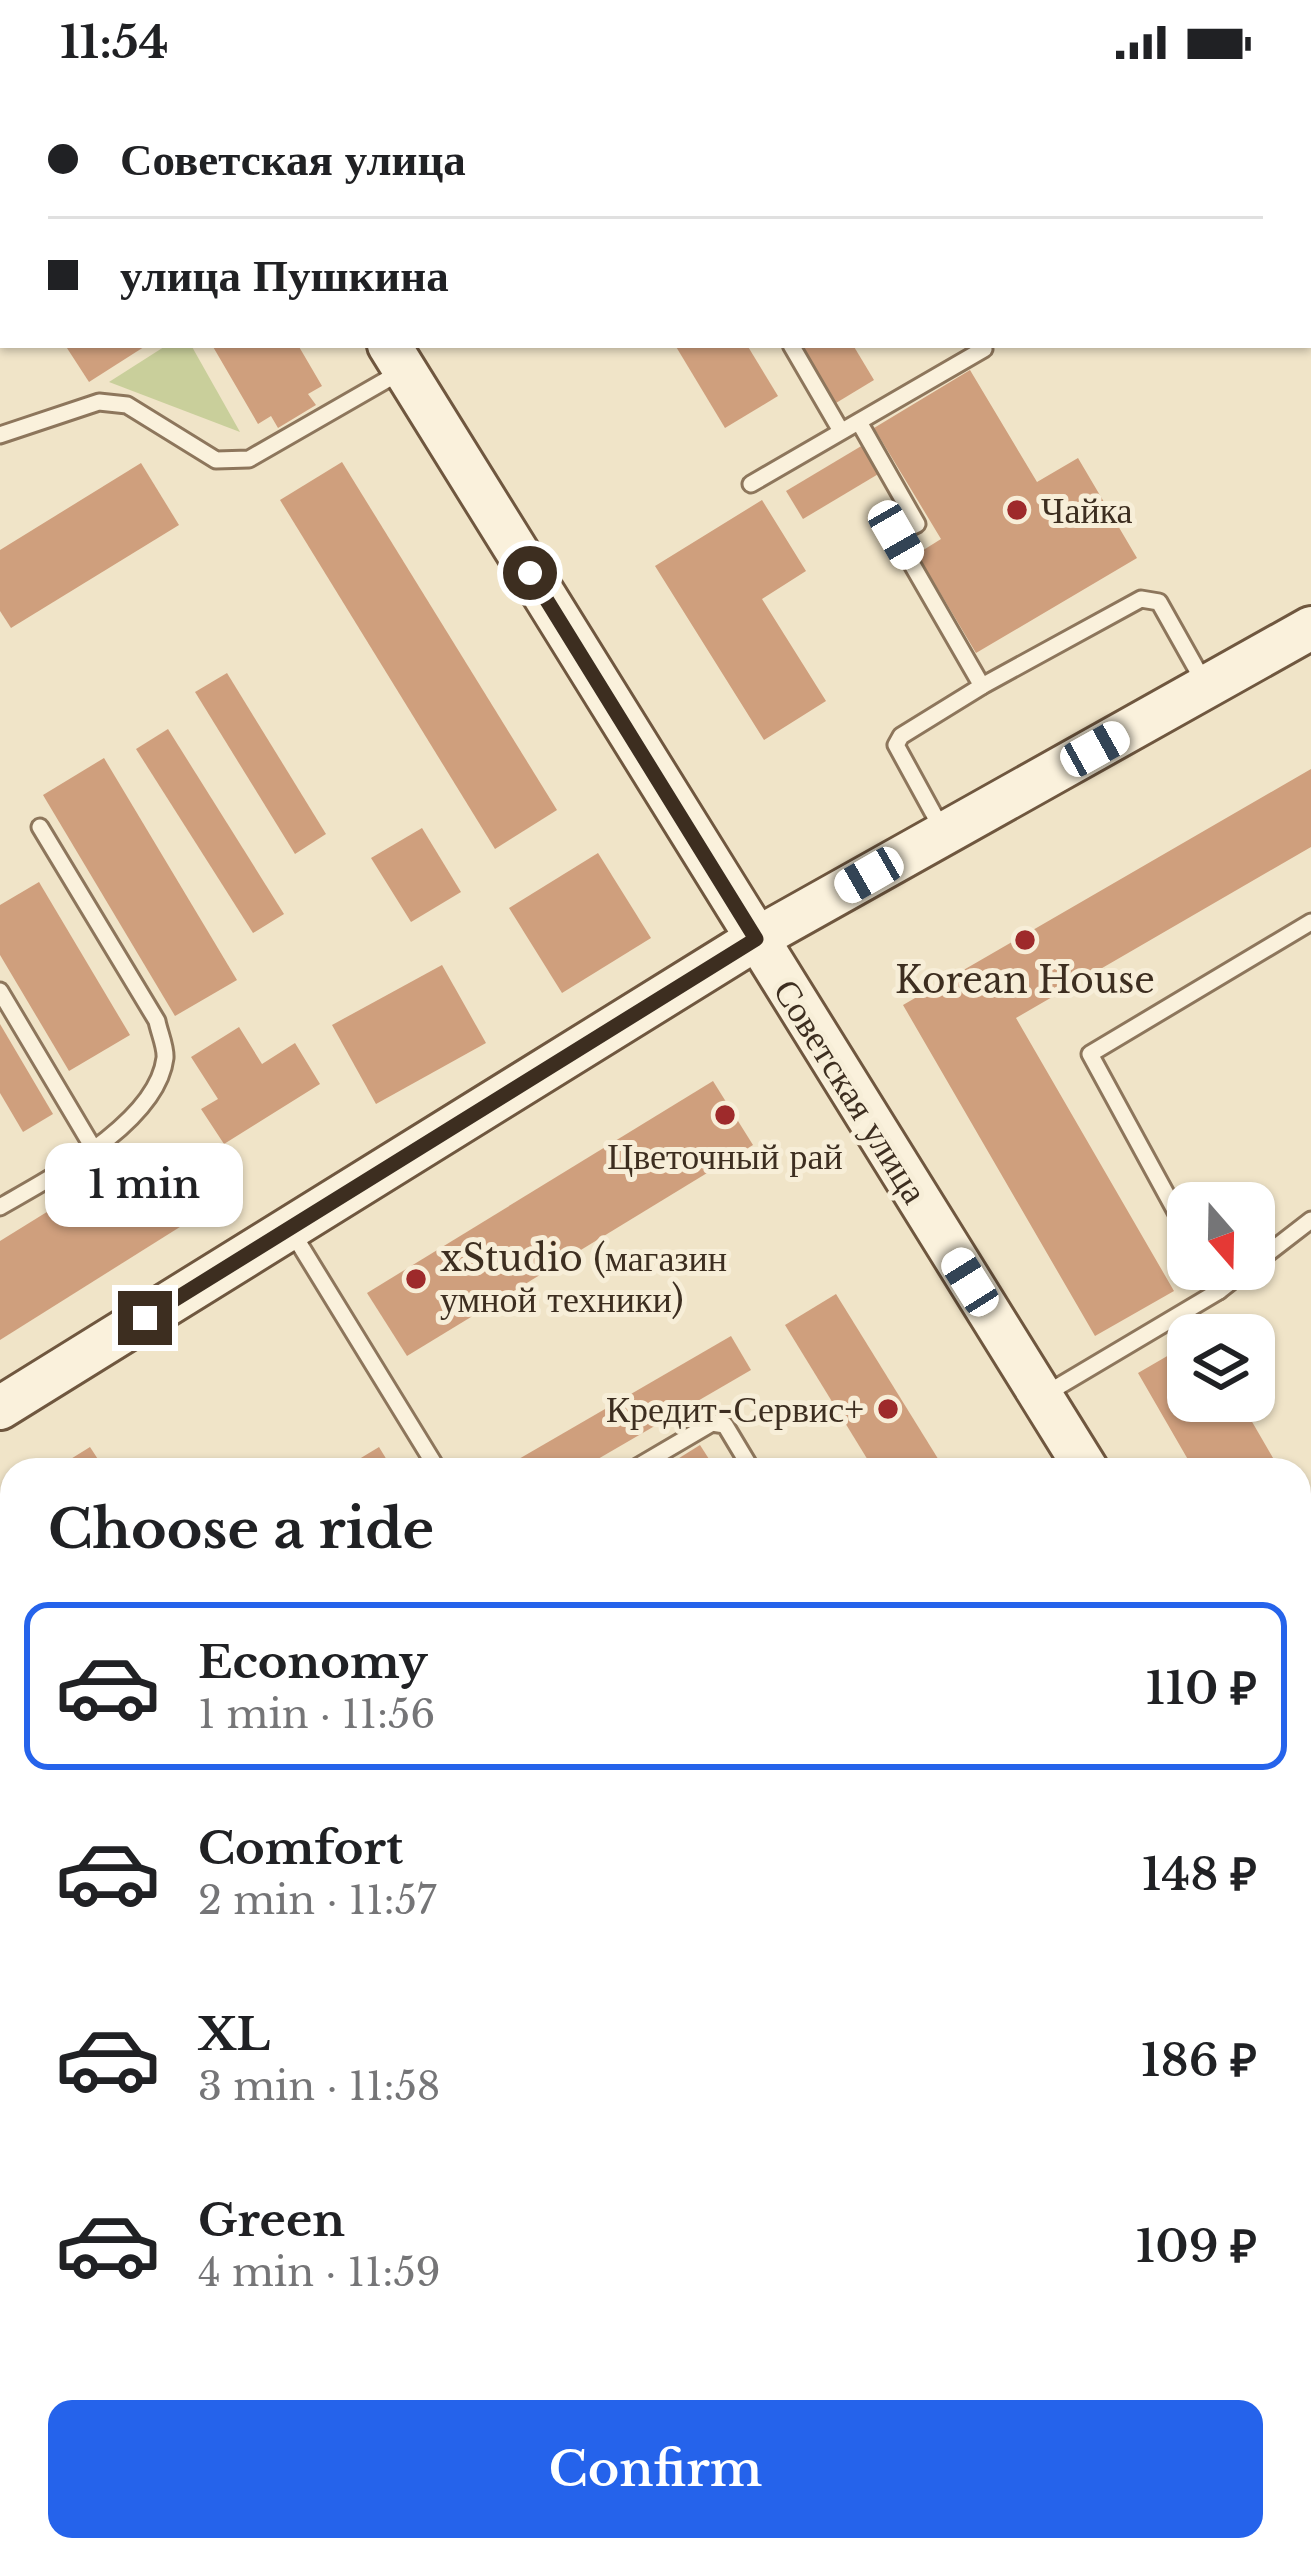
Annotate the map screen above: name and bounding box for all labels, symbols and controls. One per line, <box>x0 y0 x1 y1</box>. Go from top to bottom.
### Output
text: 11:54 <box>60 14 169 70</box>
text: Советская улица <box>120 131 466 187</box>
text: улица Пушкина <box>120 247 449 303</box>
place label: Чайка <box>1041 488 1133 533</box>
car <box>862 495 930 575</box>
marker: Чайка <box>1004 497 1030 523</box>
route start <box>503 546 557 600</box>
car <box>1055 716 1135 782</box>
car <box>829 841 909 909</box>
marker: Korean House <box>1012 927 1038 953</box>
place label: Korean House <box>895 958 1155 1003</box>
street label: Советская улица <box>764 971 937 1212</box>
marker: Цветочный рай <box>712 1102 738 1128</box>
place label: Цветочный рай <box>607 1134 843 1179</box>
callout: 1 min <box>46 1144 244 1228</box>
text: 1 min <box>88 1160 200 1209</box>
north arrow <box>1167 1182 1275 1290</box>
map controls <box>1167 1182 1275 1422</box>
place label: xStudio (магазин умной техники) <box>440 1236 727 1322</box>
car <box>936 1242 1004 1322</box>
marker: xStudio (магазин умной техники) <box>403 1266 429 1292</box>
route end <box>118 1291 172 1345</box>
button: layers <box>1167 1314 1275 1422</box>
place label: Кредит-Сервис+ <box>606 1387 864 1432</box>
marker: Кредит-Сервис+ <box>875 1396 901 1422</box>
text: Choose a ride <box>48 1496 434 1563</box>
icon: car <box>54 1632 162 1740</box>
text: Economy <box>198 1634 428 1690</box>
text: 110 ₽ <box>1146 1660 1257 1716</box>
text: 1 min · 11:56 <box>198 1690 435 1739</box>
icon: car <box>54 1818 162 1926</box>
text: Comfort <box>198 1820 403 1876</box>
text: 148 ₽ <box>1142 1846 1257 1902</box>
text: 2 min · 11:57 <box>198 1876 436 1925</box>
icon: car <box>54 2004 162 2112</box>
text: XL <box>198 2006 270 2062</box>
text: 186 ₽ <box>1141 2032 1257 2088</box>
text: 3 min · 11:58 <box>198 2062 440 2111</box>
icon: car <box>54 2190 162 2298</box>
text: Green <box>198 2192 345 2248</box>
text: 109 ₽ <box>1135 2218 1257 2274</box>
text: 4 min · 11:59 <box>198 2248 441 2297</box>
button: Confirm <box>48 2400 1263 2538</box>

